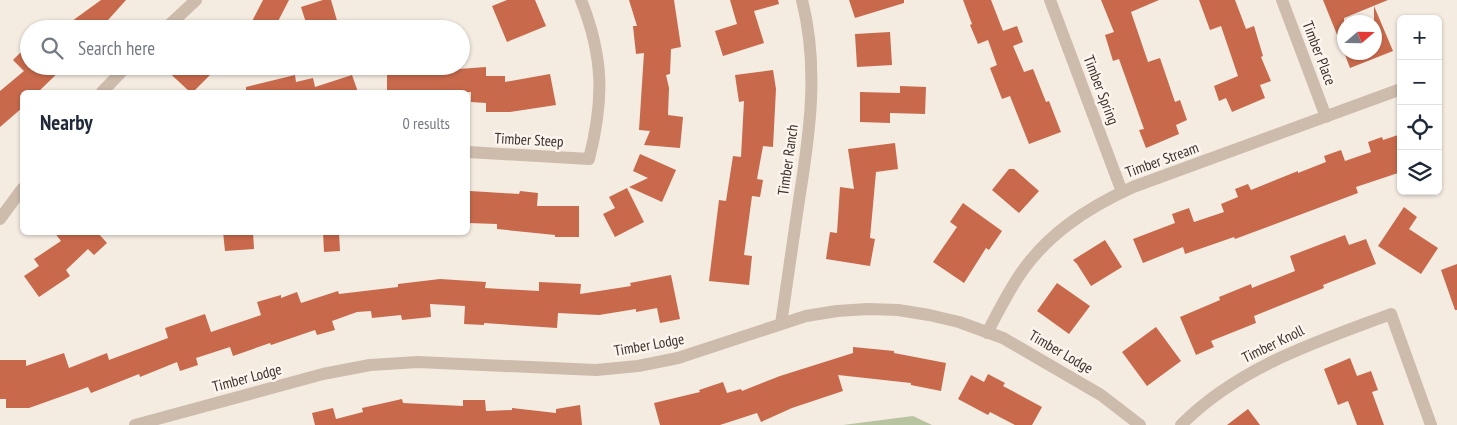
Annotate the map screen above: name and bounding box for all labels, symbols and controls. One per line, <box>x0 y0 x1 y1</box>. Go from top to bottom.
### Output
north arrow <box>1337 15 1382 60</box>
map controls <box>1397 15 1442 195</box>
button: + <box>1397 15 1442 60</box>
street label: Timber Place <box>1299 18 1340 88</box>
search box <box>20 20 470 75</box>
icon: search <box>38 34 66 62</box>
text: Search here <box>78 36 155 60</box>
street label: Timber Spring <box>1079 52 1123 127</box>
button: − <box>1397 60 1442 105</box>
button: locate <box>1397 105 1442 150</box>
text: Nearby <box>40 109 93 136</box>
text: 0 results <box>403 113 450 133</box>
street label: Timber Ranch <box>773 123 802 197</box>
street label: Timber Steep <box>494 128 564 151</box>
street label: Timber Stream <box>1123 138 1201 182</box>
button: layers <box>1397 150 1442 195</box>
street label: Timber Knoll <box>1239 320 1307 367</box>
street label: Timber Lodge <box>1026 326 1097 378</box>
street label: Timber Lodge <box>612 329 685 360</box>
street label: Timber Lodge <box>210 359 284 396</box>

